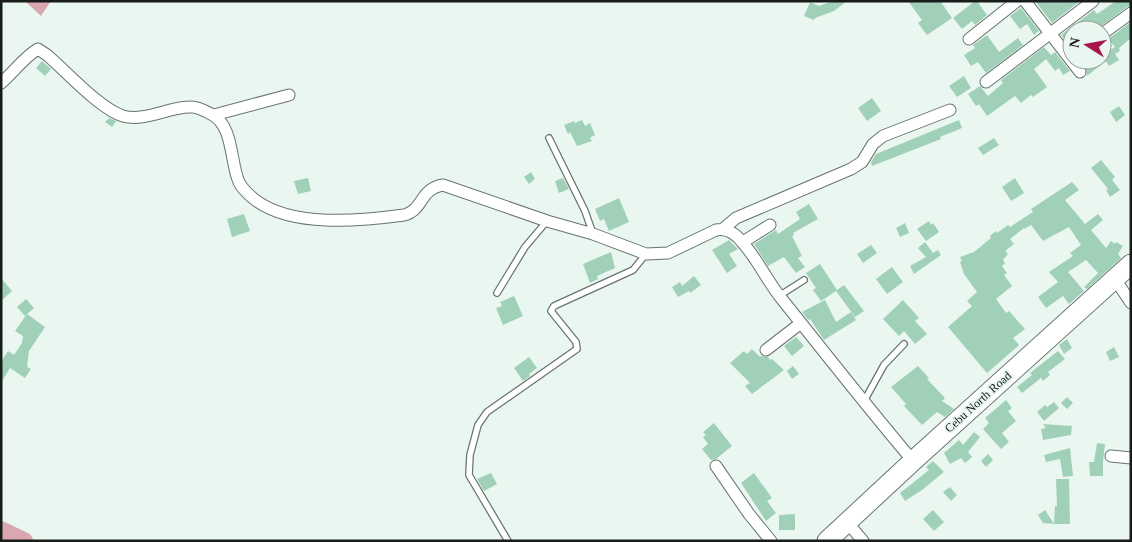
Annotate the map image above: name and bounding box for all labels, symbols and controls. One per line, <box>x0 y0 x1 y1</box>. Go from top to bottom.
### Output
north arrow <box>1062 20 1112 70</box>
text: N <box>1066 36 1083 49</box>
street label: Cebu North Road <box>942 368 1014 436</box>

